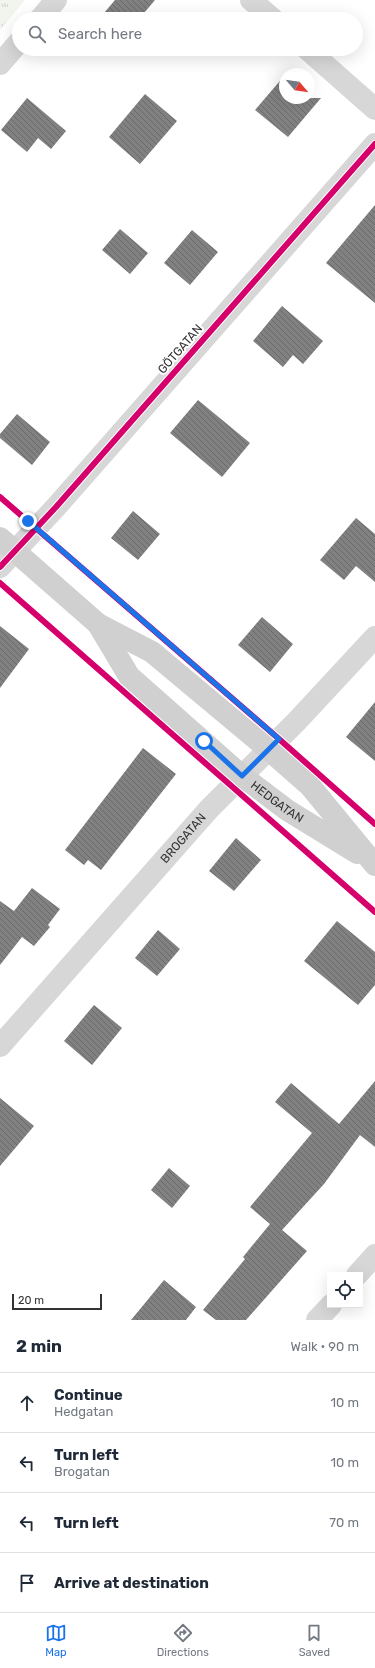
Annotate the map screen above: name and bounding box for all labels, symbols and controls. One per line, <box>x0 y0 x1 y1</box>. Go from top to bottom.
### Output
search box <box>12 12 363 56</box>
icon: search <box>26 23 48 45</box>
text: Search here <box>58 25 142 43</box>
north arrow <box>279 68 315 104</box>
street label: GÖTGATAN <box>155 322 205 376</box>
route end <box>19 512 37 530</box>
route start <box>195 732 213 750</box>
street label: HEDGATAN <box>248 778 306 825</box>
street label: BROGATAN <box>158 810 209 866</box>
map controls <box>327 1272 363 1308</box>
button: locate <box>327 1272 363 1308</box>
scale bar <box>12 1292 102 1311</box>
text: 20 m <box>18 1294 44 1307</box>
text: 2 min <box>16 1336 62 1356</box>
text: Walk · 90 m <box>291 1339 359 1354</box>
text: Continue <box>54 1386 123 1404</box>
icon: ahead <box>16 1392 38 1414</box>
text: 10 m <box>330 1395 359 1410</box>
text: Hedgatan <box>54 1404 113 1419</box>
text: Turn left <box>54 1446 119 1464</box>
icon: left <box>16 1452 38 1474</box>
text: 10 m <box>330 1455 359 1470</box>
text: Brogatan <box>54 1464 110 1479</box>
icon: left <box>16 1512 38 1534</box>
text: Turn left <box>54 1514 119 1532</box>
text: 70 m <box>329 1515 359 1530</box>
icon: arrive <box>16 1572 38 1594</box>
text: Arrive at destination <box>54 1574 209 1592</box>
tab: Map <box>45 1622 67 1659</box>
tab: Directions <box>157 1622 209 1659</box>
tab: Saved <box>299 1622 330 1659</box>

